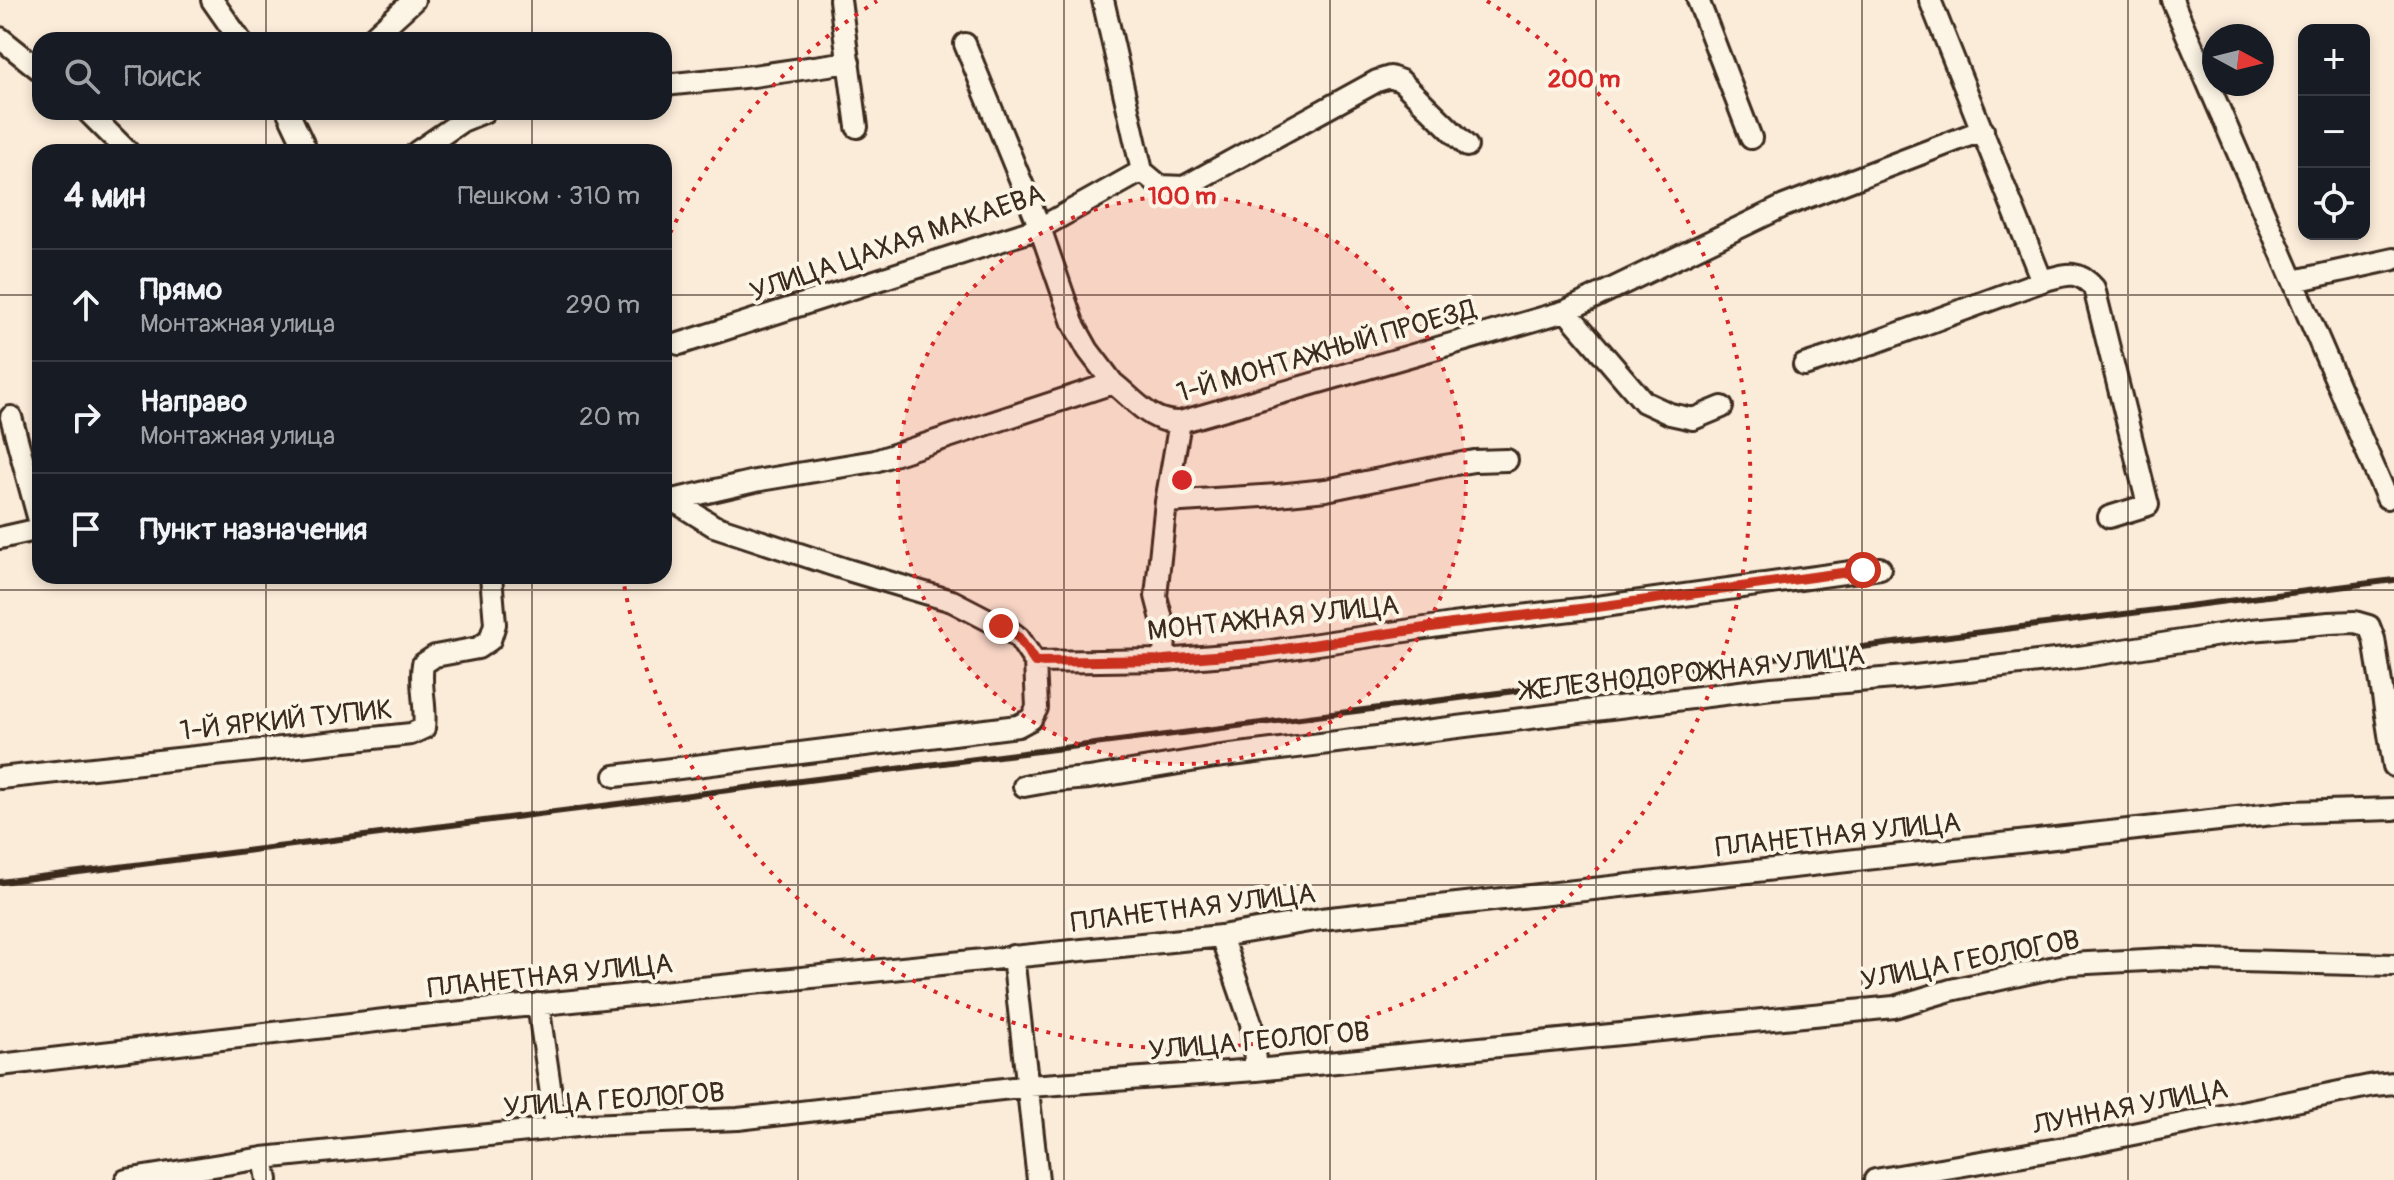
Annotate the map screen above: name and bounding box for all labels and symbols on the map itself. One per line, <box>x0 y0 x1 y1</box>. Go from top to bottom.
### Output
north arrow <box>2202 24 2274 96</box>
text: 200 m <box>1548 65 1620 94</box>
street label: УЛИЦА ЦАХАЯ МАКАЕВА <box>746 177 1049 310</box>
text: 100 m <box>1148 182 1216 211</box>
street label: 1-Й МОНТАЖНЫЙ ПРОЕЗД <box>1173 292 1481 411</box>
centre of rings <box>1168 466 1196 494</box>
route start <box>1845 552 1881 588</box>
street label: МОНТАЖНАЯ УЛИЦА <box>1146 588 1401 649</box>
route end <box>983 608 1019 644</box>
street label: ЖЕЛЕЗНОДОРОЖНАЯ УЛИЦА <box>1516 638 1866 709</box>
street label: 1-Й ЯРКИЙ ТУПИК <box>178 692 394 749</box>
street label: ПЛАНЕТНАЯ УЛИЦА <box>1714 805 1962 866</box>
street label: ПЛАНЕТНАЯ УЛИЦА <box>1069 876 1318 941</box>
street label: УЛИЦА ГЕОЛОГОВ <box>1858 922 2083 999</box>
street label: ПЛАНЕТНАЯ УЛИЦА <box>426 946 674 1007</box>
street label: УЛИЦА ГЕОЛОГОВ <box>1147 1014 1371 1069</box>
street label: ЛУННАЯ УЛИЦА <box>2029 1071 2231 1144</box>
street label: УЛИЦА ГЕОЛОГОВ <box>502 1075 726 1126</box>

